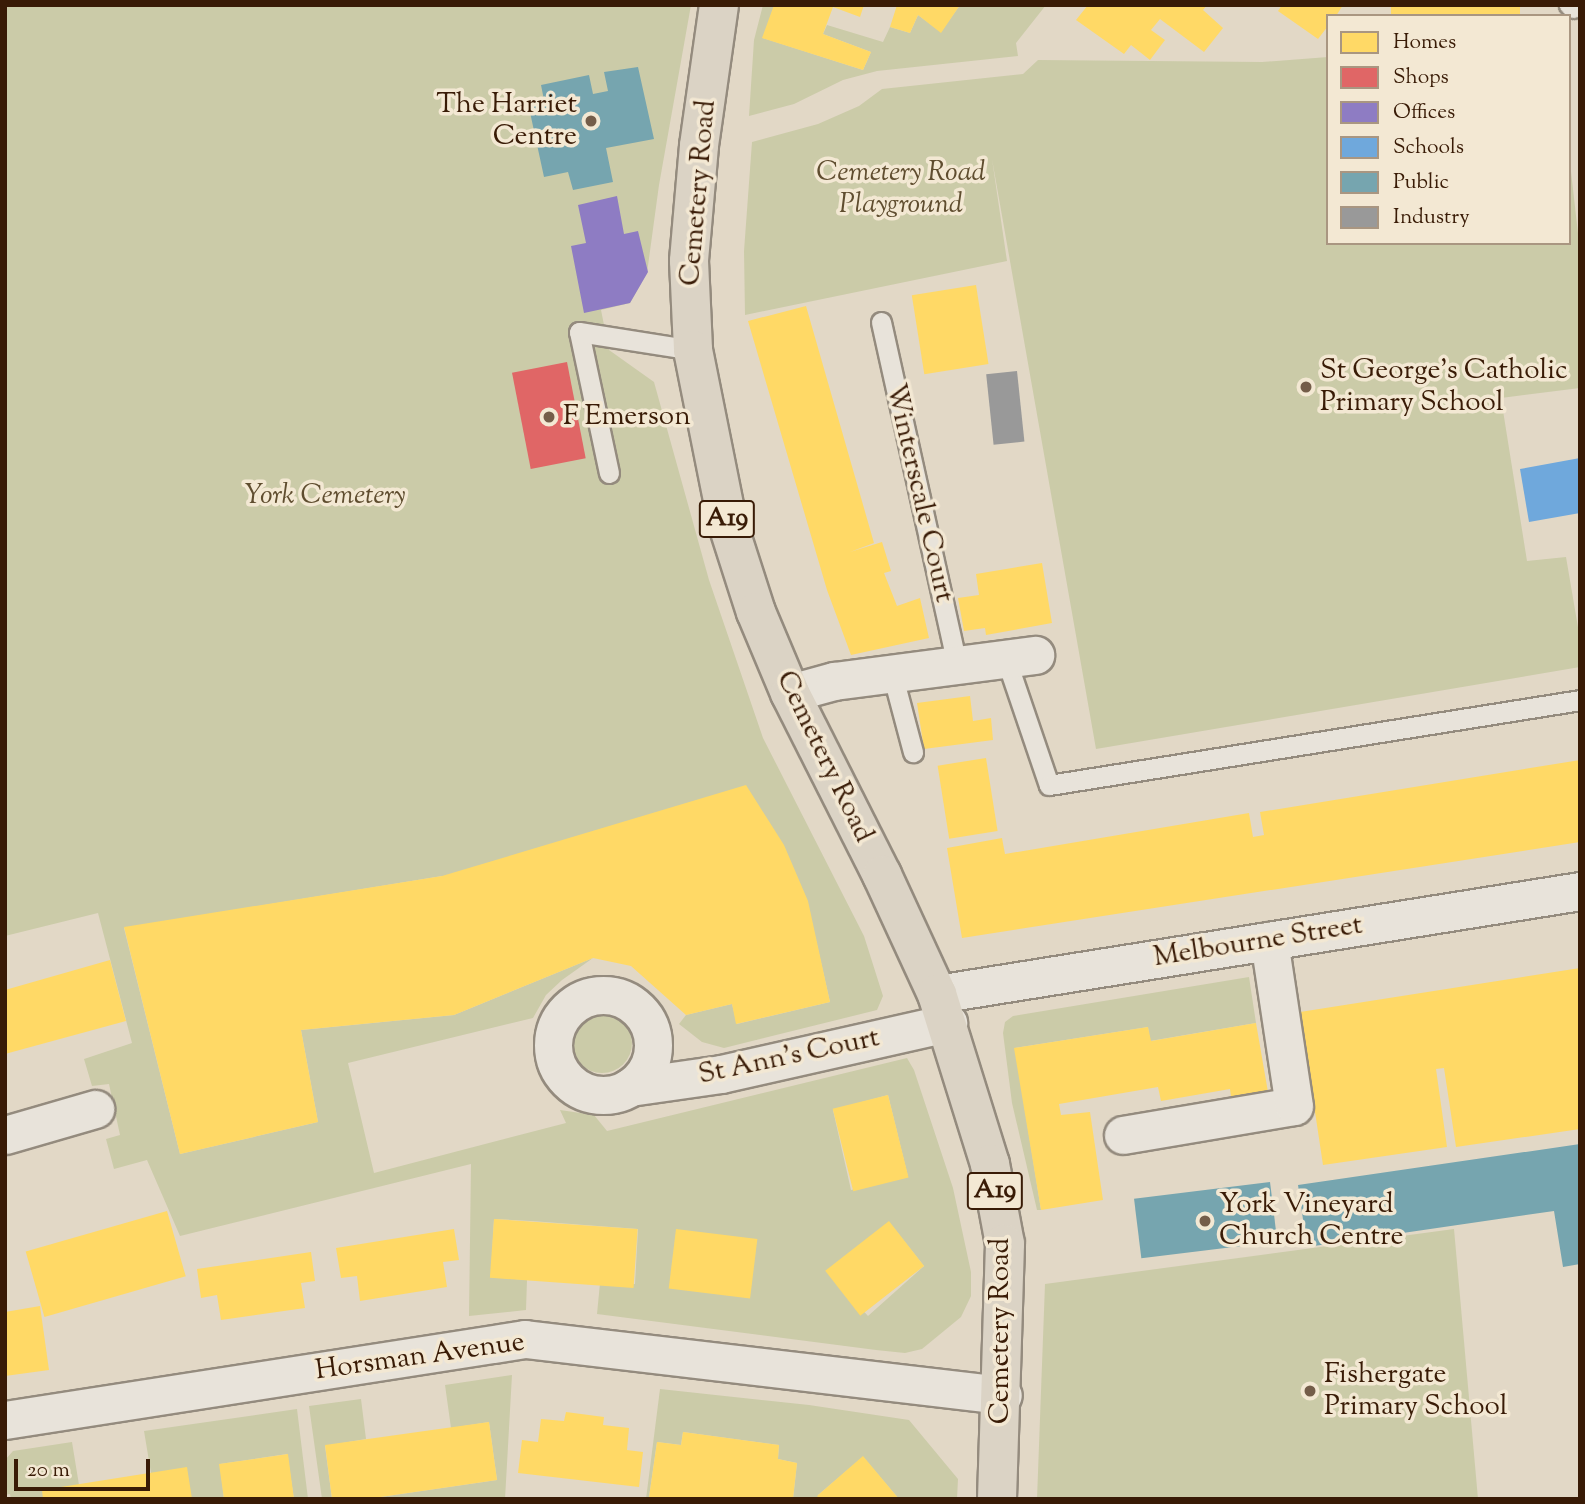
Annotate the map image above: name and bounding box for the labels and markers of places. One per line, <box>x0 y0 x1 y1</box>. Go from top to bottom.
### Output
place label: The Harriet Centre <box>436 88 577 154</box>
marker: The Harriet Centre <box>583 113 599 129</box>
place label: St George's Catholic Primary School <box>1320 354 1568 420</box>
marker: St George's Catholic Primary School <box>1298 379 1314 395</box>
place label: F Emerson <box>563 400 691 434</box>
marker: F Emerson <box>541 409 557 425</box>
place label: York Vineyard Church Centre <box>1219 1188 1404 1254</box>
marker: York Vineyard Church Centre <box>1197 1213 1213 1229</box>
place label: Fishergate Primary School <box>1324 1358 1508 1424</box>
marker: Fishergate Primary School <box>1302 1383 1318 1399</box>

